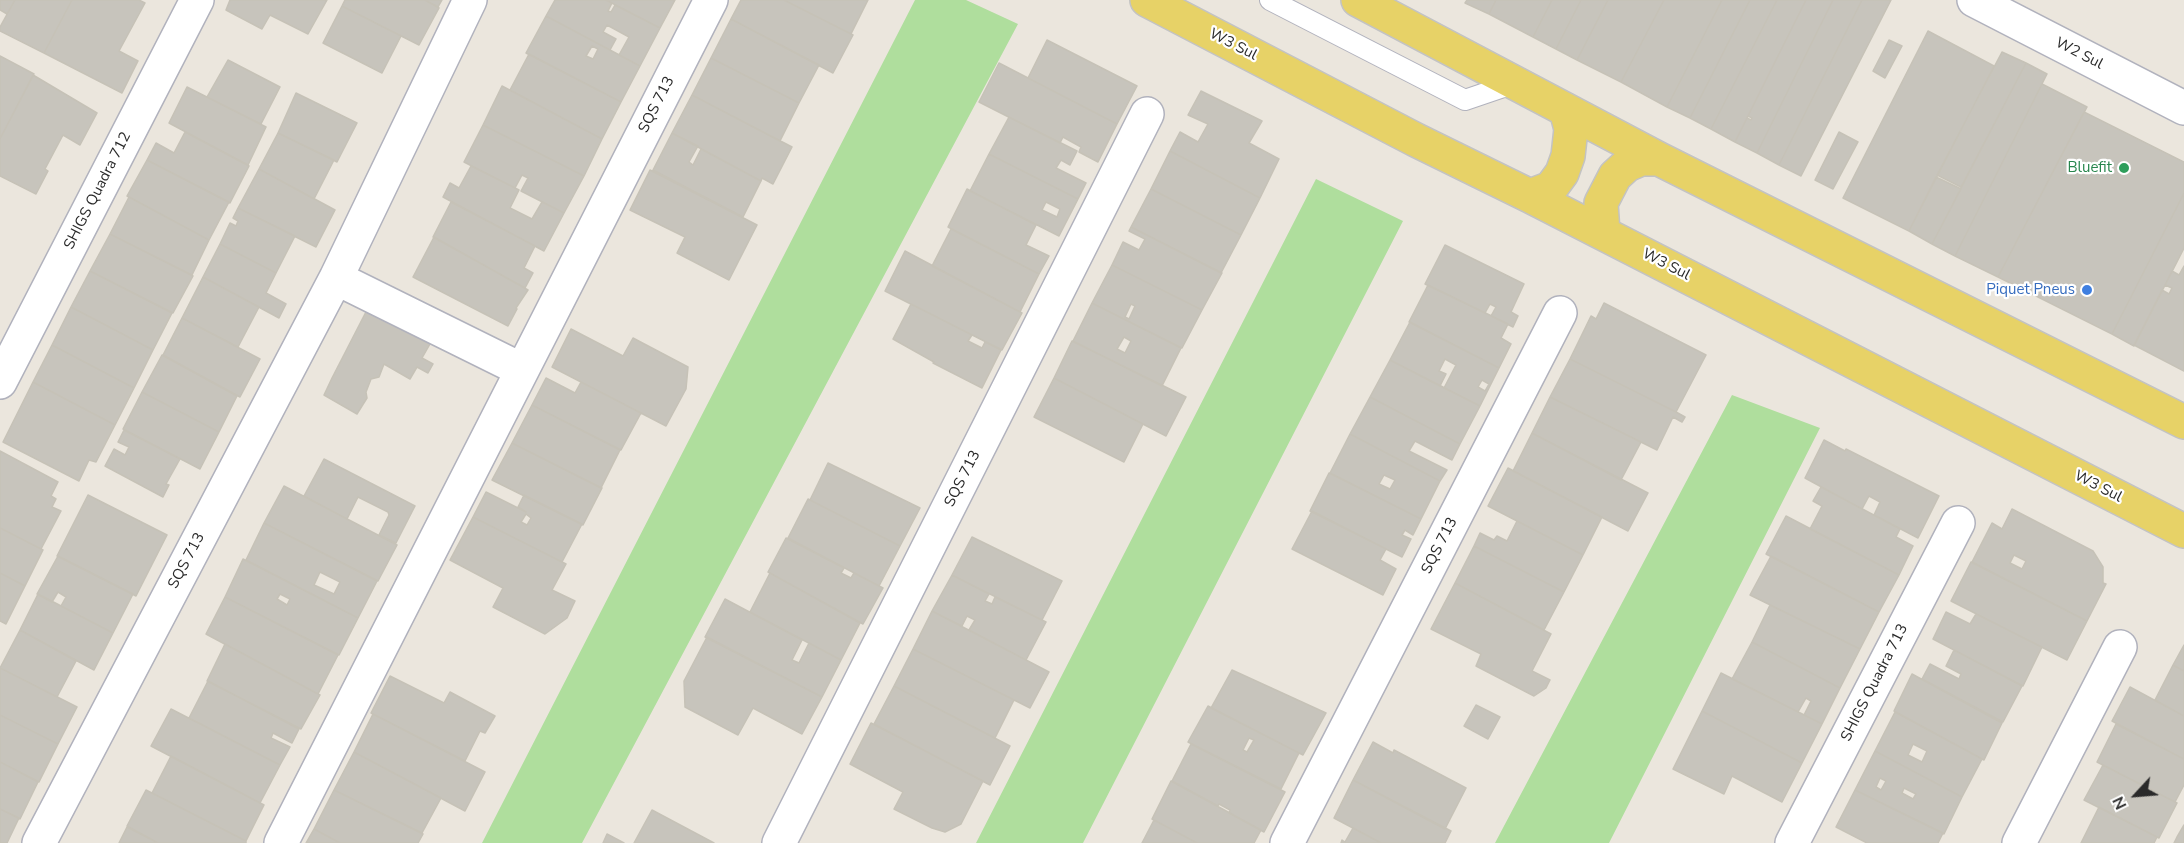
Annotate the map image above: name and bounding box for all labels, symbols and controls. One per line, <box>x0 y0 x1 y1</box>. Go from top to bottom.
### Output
street label: W3 Sul <box>1206 25 1260 65</box>
street label: W2 Sul <box>2052 34 2106 74</box>
street label: SQS 713 <box>635 74 679 136</box>
street label: SHIGS Quadra 712 <box>61 129 135 253</box>
place label: Bluefit <box>2067 159 2112 177</box>
marker: Bluefit <box>2117 161 2131 175</box>
street label: W3 Sul <box>1639 245 1693 285</box>
place label: Piquet Pneus <box>1986 281 2075 299</box>
marker: Piquet Pneus <box>2080 283 2094 297</box>
street label: SQS 713 <box>941 448 985 510</box>
street label: W3 Sul <box>2071 467 2125 507</box>
street label: SQS 713 <box>1418 515 1462 577</box>
street label: SQS 713 <box>165 530 209 592</box>
street label: SHIGS Quadra 713 <box>1838 621 1912 745</box>
north arrow <box>2106 765 2166 825</box>
text: N <box>2107 793 2132 813</box>

